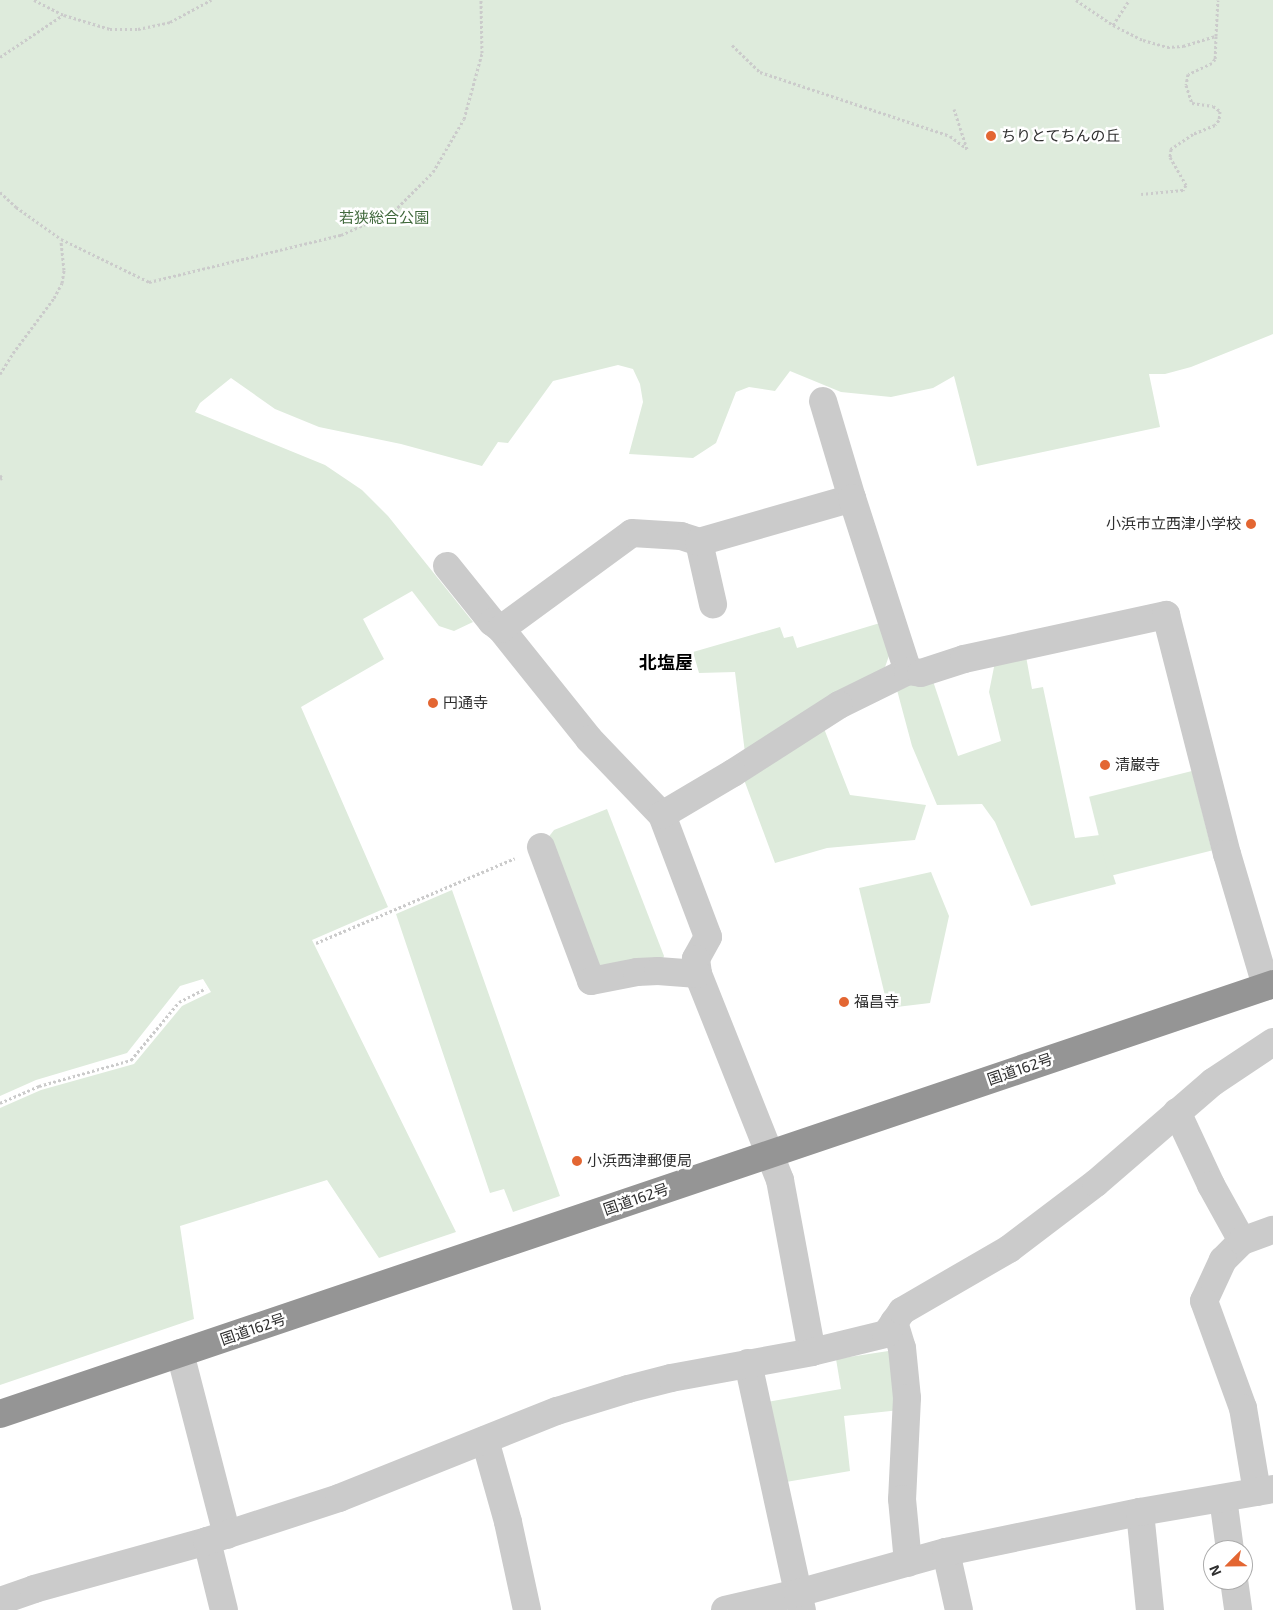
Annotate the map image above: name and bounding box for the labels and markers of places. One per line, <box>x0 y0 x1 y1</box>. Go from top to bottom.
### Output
place label: ちりとてちんの丘 <box>1001 127 1121 145</box>
marker: ちりとてちんの丘 <box>985 130 997 142</box>
place label: 小浜市立西津小学校 <box>1106 515 1241 533</box>
marker: 小浜市立西津小学校 <box>1245 518 1257 530</box>
place label: 円通寺 <box>443 694 488 712</box>
marker: 円通寺 <box>427 697 439 709</box>
place label: 清巌寺 <box>1115 756 1160 774</box>
marker: 清巌寺 <box>1099 759 1111 771</box>
place label: 福昌寺 <box>854 993 899 1011</box>
marker: 福昌寺 <box>838 996 850 1008</box>
place label: 小浜西津郵便局 <box>587 1152 692 1170</box>
marker: 小浜西津郵便局 <box>571 1155 583 1167</box>

